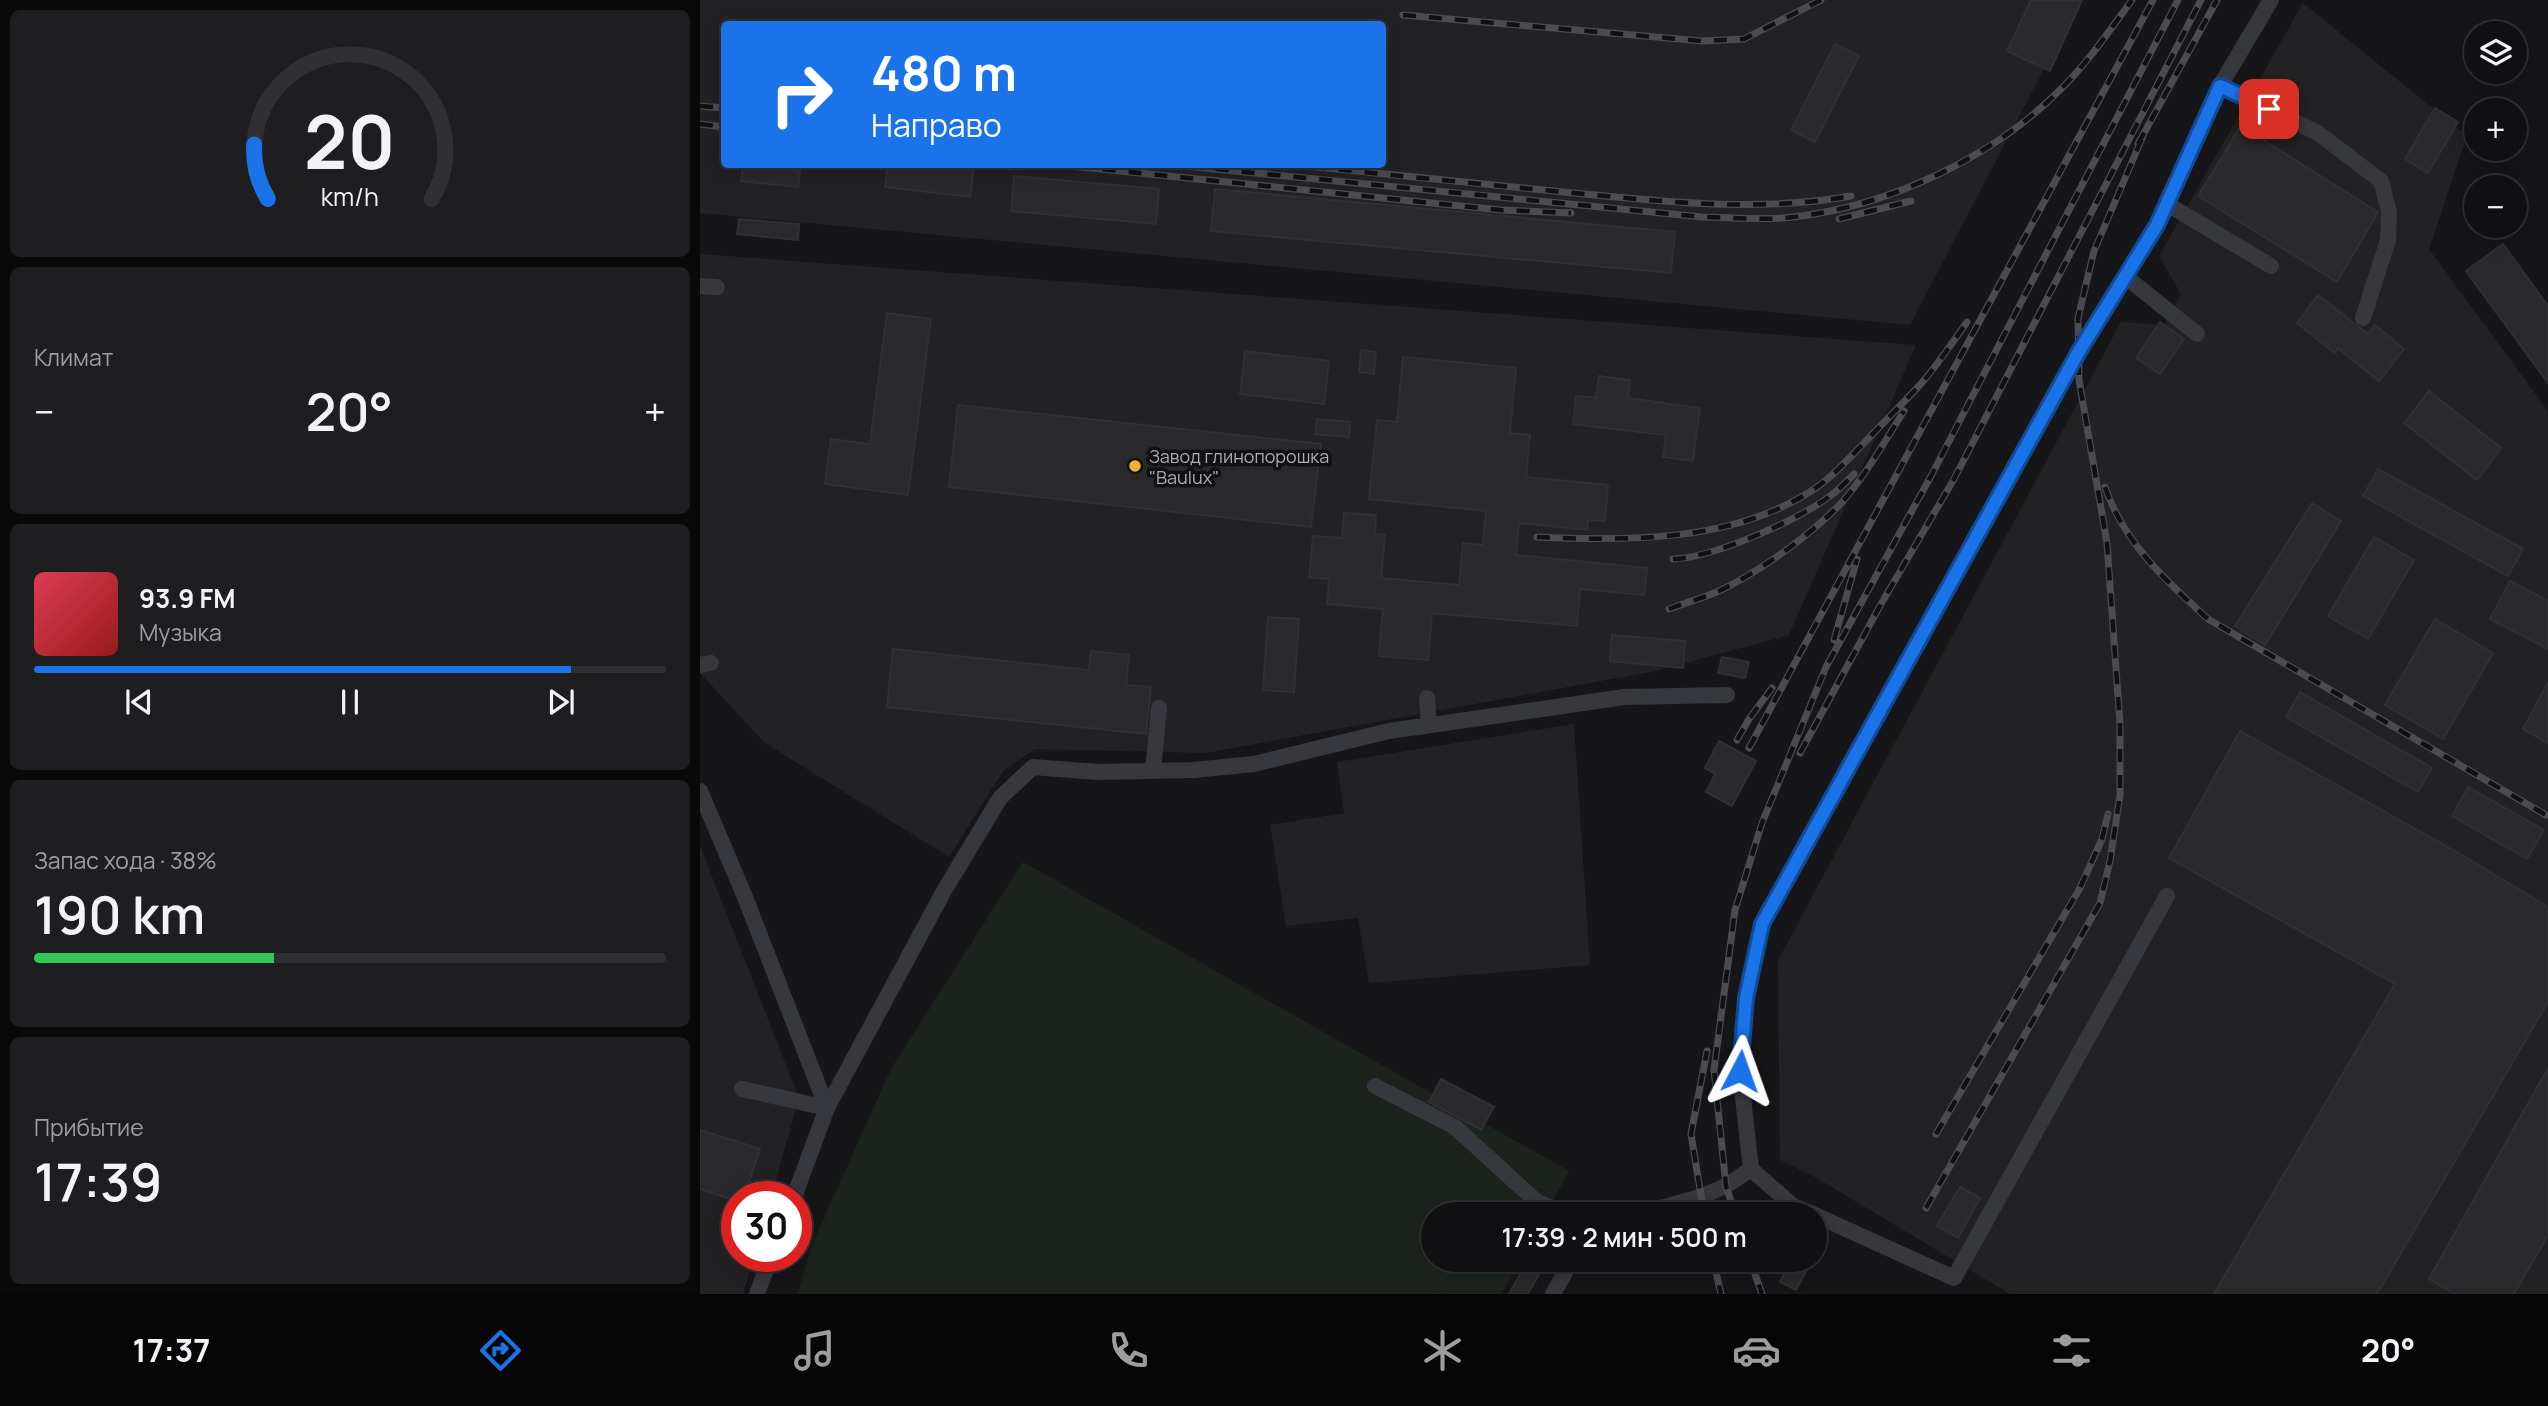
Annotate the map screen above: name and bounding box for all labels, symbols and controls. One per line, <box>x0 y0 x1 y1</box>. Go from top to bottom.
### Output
map controls <box>2464 21 2527 238</box>
button: layers <box>2464 21 2527 84</box>
text: 480 m <box>871 39 1017 106</box>
icon: right <box>756 49 847 140</box>
pin <box>2239 79 2299 139</box>
icon: arrive <box>2250 90 2288 128</box>
text: 20 <box>304 92 396 192</box>
button: + <box>2464 98 2527 161</box>
text: Направо <box>871 103 1002 147</box>
button: − <box>2464 175 2527 238</box>
text: km/h <box>321 179 379 214</box>
text: Климат <box>34 341 113 373</box>
text: 20° <box>306 376 393 447</box>
text: − <box>34 385 55 437</box>
text: + <box>644 385 666 437</box>
place label: Завод глинопорошка "Baulux" <box>1149 444 1329 489</box>
marker: Завод глинопорошка "Baulux" <box>1127 458 1143 474</box>
text: 93.9 FM <box>139 580 235 616</box>
text: Музыка <box>139 616 222 648</box>
icon: previous <box>120 683 158 721</box>
icon: pause <box>331 683 369 721</box>
icon: next <box>542 683 580 721</box>
text: Запас хода · 38% <box>34 844 217 876</box>
text: 190 km <box>34 879 205 950</box>
position arrow <box>1703 1034 1777 1108</box>
text: Прибытие <box>34 1111 144 1143</box>
text: 17:39 <box>34 1146 162 1217</box>
speed limit sign: 30 <box>721 1181 812 1272</box>
text: 17:39 · 2 мин · 500 m <box>1501 1219 1747 1255</box>
icon: directions <box>476 1326 525 1375</box>
icon: music <box>790 1326 839 1375</box>
icon: phone <box>1104 1326 1153 1375</box>
icon: climate <box>1418 1326 1467 1375</box>
icon: car <box>1732 1326 1781 1375</box>
icon: filters <box>2047 1326 2096 1375</box>
text: 17:37 <box>133 1328 210 1372</box>
text: 20° <box>2361 1328 2415 1372</box>

